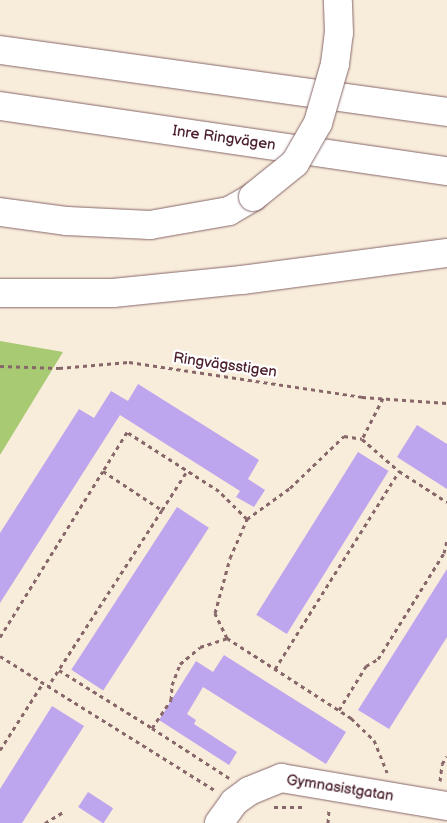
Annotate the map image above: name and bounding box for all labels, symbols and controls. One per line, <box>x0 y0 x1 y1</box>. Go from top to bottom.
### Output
street label: Inre Ringvägen <box>171 122 277 154</box>
street label: Ringvägsstigen <box>172 349 278 381</box>
street label: Gymnasistgatan <box>285 771 395 805</box>

